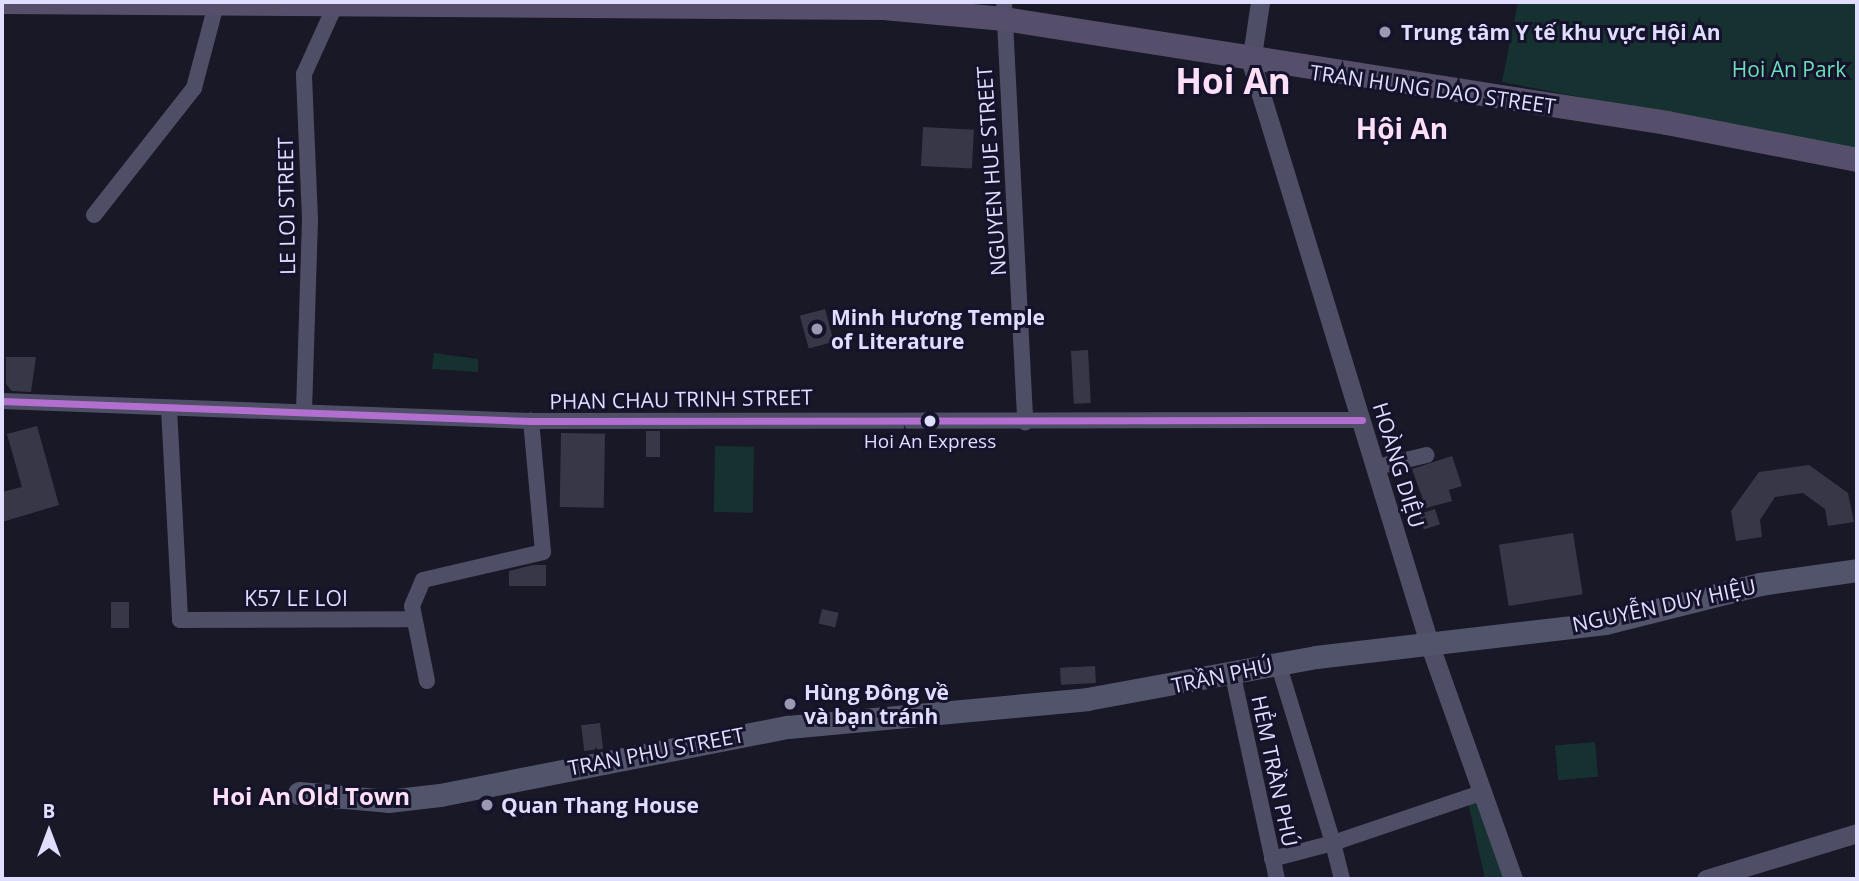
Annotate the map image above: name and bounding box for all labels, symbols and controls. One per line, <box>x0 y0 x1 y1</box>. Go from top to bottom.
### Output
place label: Trung tâm Y tế khu vực Hội An <box>1401 19 1720 45</box>
marker: Trung tâm Y tế khu vực Hội An <box>1375 22 1395 42</box>
park label: Hoi An Park <box>1732 56 1846 82</box>
street label: TRAN HUNG DAO STREET <box>1309 59 1557 119</box>
district label: Hoi An <box>1175 60 1291 102</box>
street label: NGUYEN HUE STREET <box>971 65 1011 277</box>
district label: Hội An <box>1356 111 1448 145</box>
street label: LE LOI STREET <box>272 137 300 275</box>
place label: Minh Hương Temple of Literature <box>831 304 1045 354</box>
marker: Minh Hương Temple of Literature <box>809 321 825 337</box>
street label: PHAN CHAU TRINH STREET <box>549 384 813 414</box>
street label: HOÀNG DIỆU <box>1368 399 1430 531</box>
marker: Hoi An Express <box>923 414 937 428</box>
place label: Hoi An Express <box>864 431 996 453</box>
street label: NGUYỄN DUY HIỆU <box>1570 573 1758 637</box>
street label: K57 LE LOI <box>244 585 348 611</box>
street label: TRẦN PHÚ <box>1169 652 1275 698</box>
place label: Hùng Đông về và bạn tránh <box>804 679 949 729</box>
street label: HẺM TRẦN PHÚ <box>1247 693 1303 849</box>
marker: Hùng Đông về và bạn tránh <box>782 696 798 712</box>
street label: TRAN PHU STREET <box>566 722 746 780</box>
district label: Hoi An Old Town <box>212 782 410 810</box>
place label: Quan Thang House <box>501 792 699 818</box>
north arrow <box>14 797 84 867</box>
marker: Quan Thang House <box>479 797 495 813</box>
text: B <box>43 798 55 824</box>

